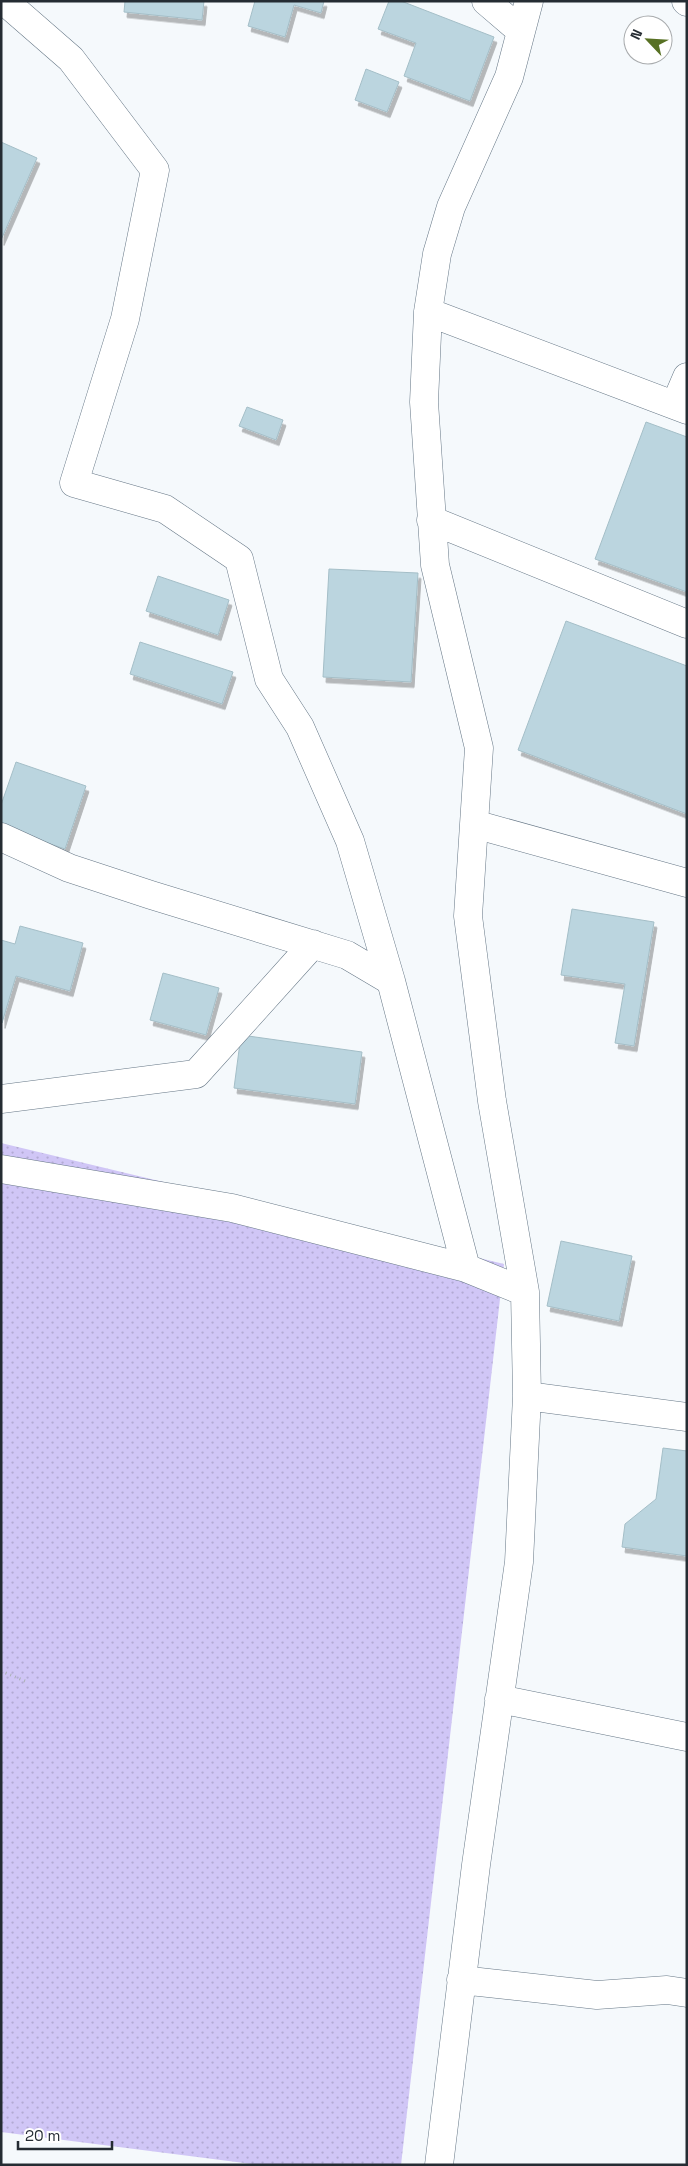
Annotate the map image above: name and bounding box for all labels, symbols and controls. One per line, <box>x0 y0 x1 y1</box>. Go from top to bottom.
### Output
north arrow <box>623 15 673 65</box>
text: N <box>626 26 646 43</box>
scale bar <box>18 2118 111 2150</box>
text: 20 m <box>25 2126 60 2145</box>

